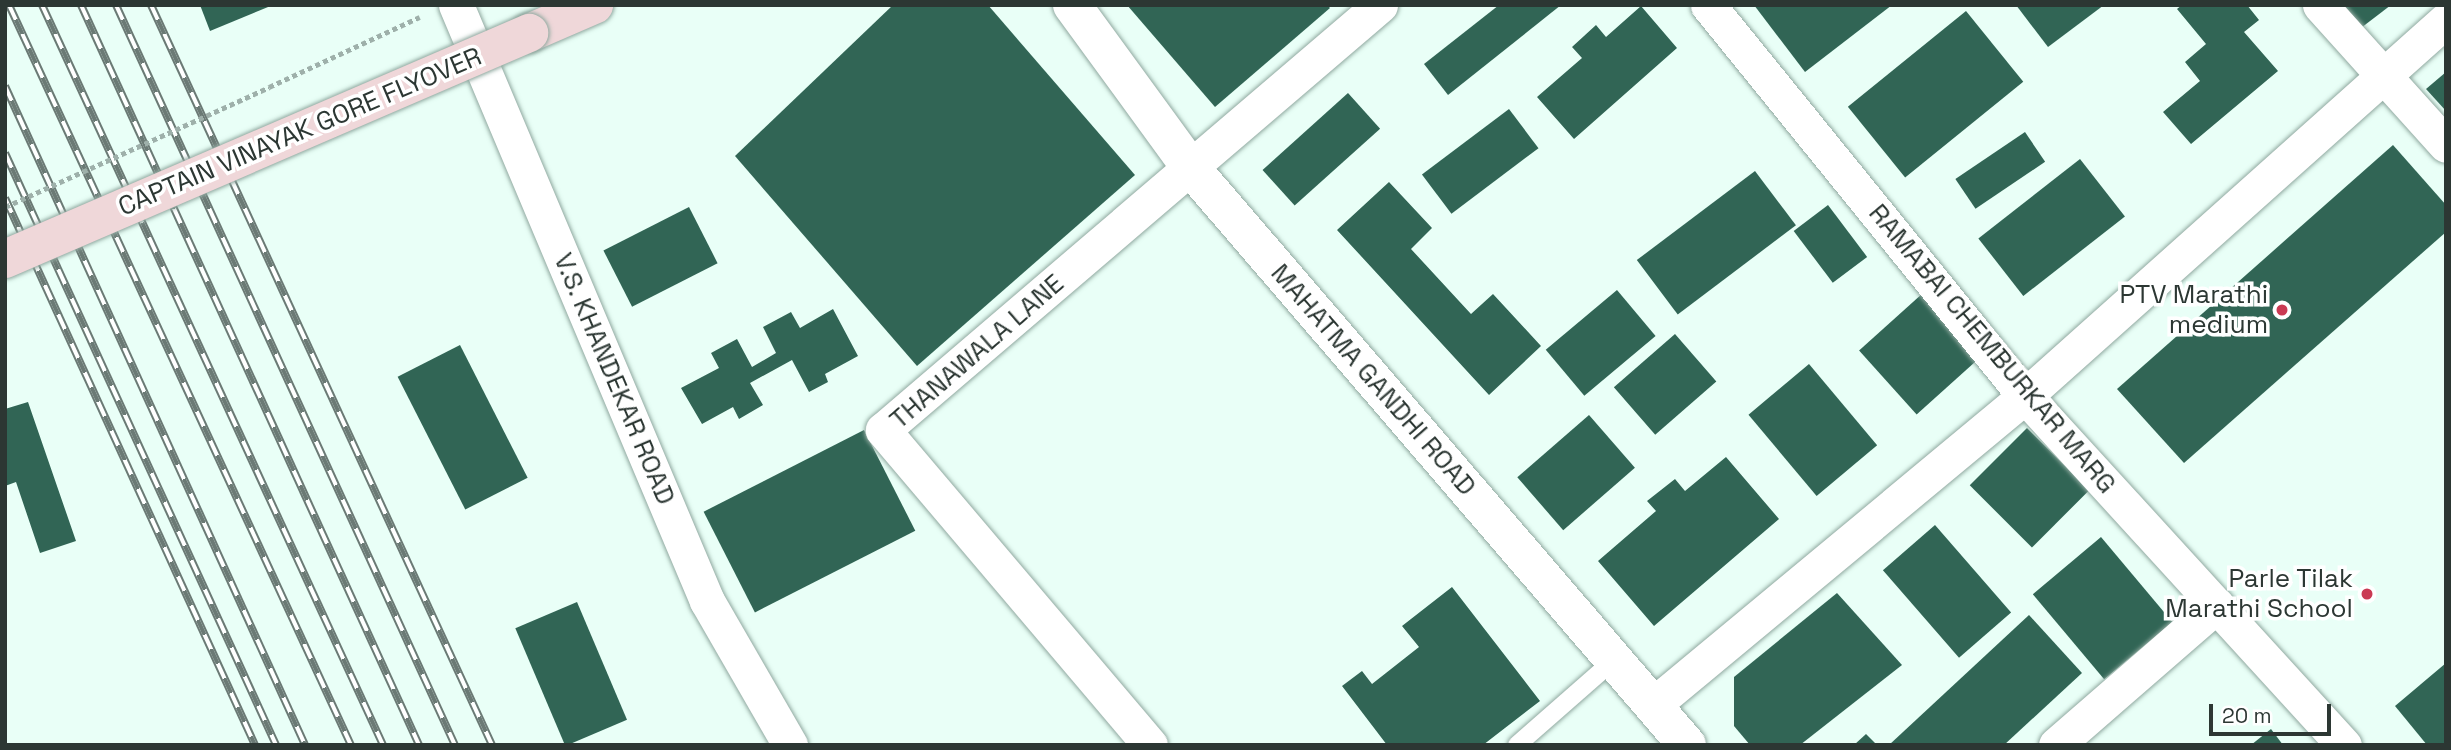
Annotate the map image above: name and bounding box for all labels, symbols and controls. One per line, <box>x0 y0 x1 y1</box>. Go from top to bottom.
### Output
street label: CAPTAIN VINAYAK GORE FLYOVER <box>113 41 487 223</box>
street label: RAMABAI CHEMBURKAR MARG <box>1862 198 2122 500</box>
street label: V.S. KHANDEKAR ROAD <box>547 248 681 510</box>
street label: MAHATMA GANDHI ROAD <box>1264 258 1482 502</box>
street label: THANAWALA LANE <box>884 268 1070 436</box>
place label: PTV Marathi medium <box>2119 279 2268 340</box>
marker: PTV Marathi medium <box>2274 302 2290 318</box>
place label: Parle Tilak Marathi School <box>2165 563 2353 624</box>
marker: Parle Tilak Marathi School <box>2359 586 2375 602</box>
scale bar <box>2213 690 2336 734</box>
text: 20 m <box>2222 702 2272 729</box>

